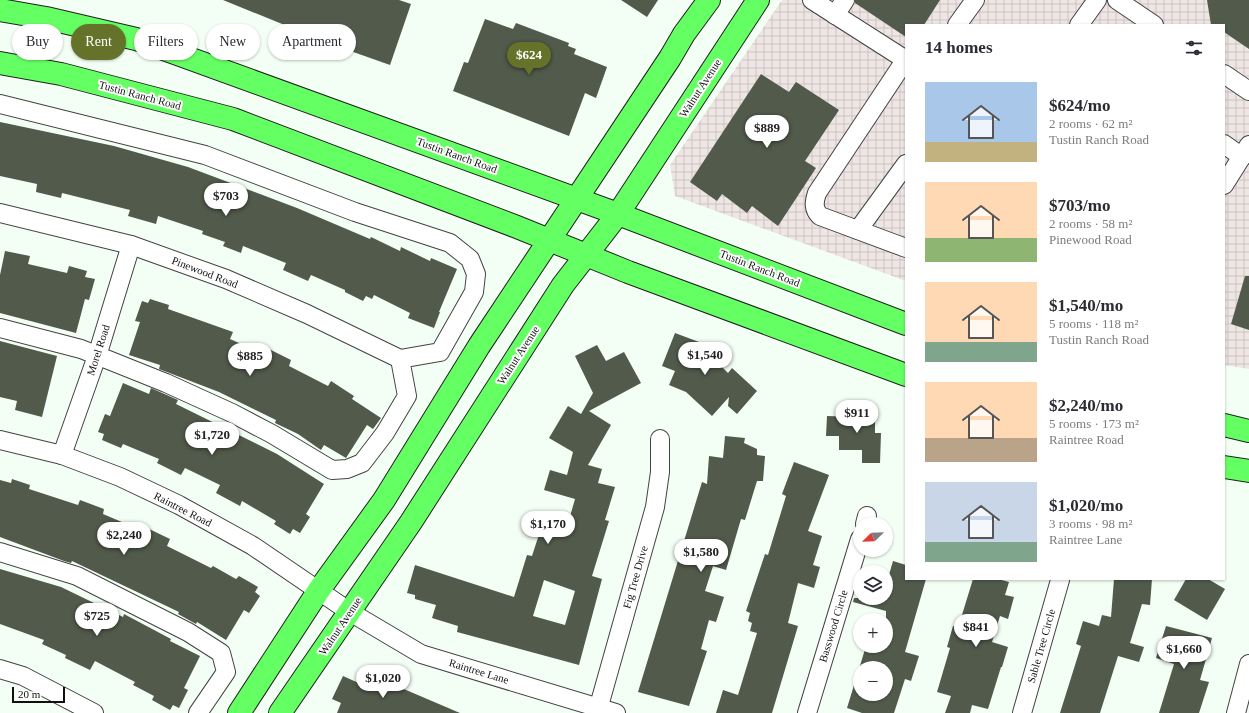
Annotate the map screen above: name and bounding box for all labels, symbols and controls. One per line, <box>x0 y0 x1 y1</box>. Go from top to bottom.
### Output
chip: Buy <box>12 24 63 60</box>
chip: Rent <box>71 24 126 60</box>
chip: Filters <box>134 24 198 60</box>
chip: New <box>206 24 260 60</box>
chip: Apartment <box>268 24 356 60</box>
icon: filters <box>1183 37 1205 59</box>
text: 14 homes <box>925 38 993 57</box>
pin: $624 <box>505 42 553 76</box>
text: $624 <box>516 47 542 62</box>
street label: Walnut Avenue <box>677 57 723 119</box>
street label: Tustin Ranch Road <box>98 78 183 112</box>
text: $624/mo <box>1049 96 1110 115</box>
icon: home <box>957 98 1005 146</box>
pin: $889 <box>743 115 791 149</box>
text: 2 rooms · 62 m² <box>1049 116 1132 131</box>
text: $889 <box>754 120 780 135</box>
text: Tustin Ranch Road <box>1049 132 1149 147</box>
street label: Tustin Ranch Road <box>415 135 499 175</box>
pin: $703 <box>202 183 250 217</box>
text: $703 <box>213 188 239 203</box>
text: $703/mo <box>1049 196 1110 215</box>
icon: home <box>957 198 1005 246</box>
text: 2 rooms · 58 m² <box>1049 216 1132 231</box>
text: Pinewood Road <box>1049 232 1132 247</box>
street label: Tustin Ranch Road <box>718 247 802 289</box>
street label: Pinewood Road <box>170 254 240 290</box>
text: $1,540/mo <box>1049 296 1123 315</box>
icon: home <box>957 298 1005 346</box>
text: 5 rooms · 118 m² <box>1049 316 1138 331</box>
street label: Morel Road <box>84 323 112 377</box>
street label: Walnut Avenue <box>495 324 541 386</box>
text: Tustin Ranch Road <box>1049 332 1149 347</box>
pin: $1,540 <box>672 342 738 376</box>
pin: $885 <box>226 343 274 377</box>
text: $1,540 <box>687 347 723 362</box>
text: $885 <box>237 348 263 363</box>
text: $2,240/mo <box>1049 396 1123 415</box>
icon: home <box>957 398 1005 446</box>
pin: $911 <box>833 400 881 434</box>
text: $911 <box>844 405 870 420</box>
text: 5 rooms · 173 m² <box>1049 416 1139 431</box>
pin: $1,720 <box>179 422 245 456</box>
text: $1,720 <box>194 427 230 442</box>
text: Raintree Road <box>1049 432 1124 447</box>
street label: Raintree Road <box>152 489 214 529</box>
text: $1,020/mo <box>1049 496 1123 515</box>
icon: home <box>957 498 1005 546</box>
pin: $1,170 <box>515 511 581 545</box>
text: $1,170 <box>530 516 566 531</box>
text: 3 rooms · 98 m² <box>1049 516 1132 531</box>
north arrow <box>853 517 893 557</box>
map controls <box>853 517 893 701</box>
pin: $2,240 <box>91 522 157 556</box>
text: $2,240 <box>106 527 142 542</box>
text: Raintree Lane <box>1049 532 1122 547</box>
pin: $1,580 <box>668 539 734 573</box>
street label: Fig Tree Drive <box>620 544 650 610</box>
text: $1,580 <box>683 544 719 559</box>
button: layers <box>853 565 893 605</box>
street label: Basswood Circle <box>816 588 850 664</box>
street label: Walnut Avenue <box>316 595 364 657</box>
pin: $725 <box>73 603 121 637</box>
text: $725 <box>84 608 110 623</box>
street label: Sable Tree Circle <box>1025 608 1057 684</box>
button: + <box>853 613 893 653</box>
pin: $841 <box>952 614 1000 648</box>
text: $841 <box>963 619 989 634</box>
pin: $1,660 <box>1151 636 1217 670</box>
text: $1,660 <box>1166 641 1202 656</box>
street label: Raintree Lane <box>448 656 511 686</box>
button: − <box>853 661 893 701</box>
pin: $1,020 <box>350 665 416 699</box>
text: $1,020 <box>365 670 401 685</box>
scale bar <box>12 685 65 704</box>
text: 20 m <box>18 688 40 700</box>

